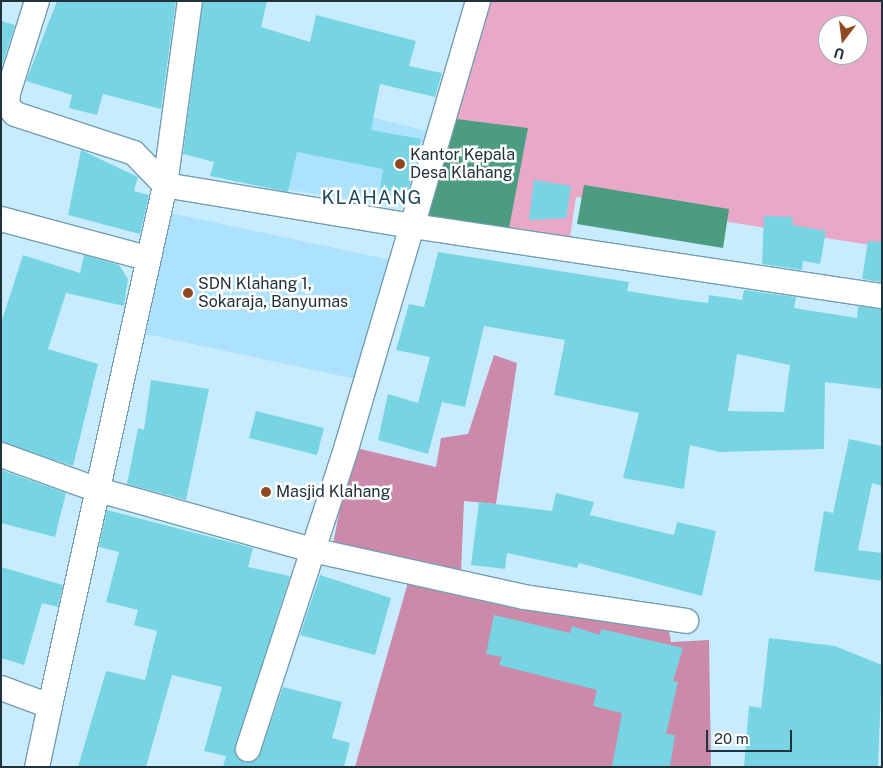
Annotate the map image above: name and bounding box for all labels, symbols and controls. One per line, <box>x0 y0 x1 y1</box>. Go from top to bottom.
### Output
north arrow <box>818 15 868 65</box>
text: U <box>832 44 846 63</box>
place label: Kantor Kepala Desa Klahang <box>410 145 515 183</box>
marker: Kantor Kepala Desa Klahang <box>394 158 406 170</box>
district label: KLAHANG <box>321 187 423 209</box>
place label: SDN Klahang 1, Sokaraja, Banyumas <box>198 274 348 312</box>
marker: SDN Klahang 1, Sokaraja, Banyumas <box>182 287 194 299</box>
place label: Masjid Klahang <box>276 482 390 502</box>
marker: Masjid Klahang <box>260 486 272 498</box>
scale bar <box>708 720 794 752</box>
text: 20 m <box>714 730 749 747</box>

